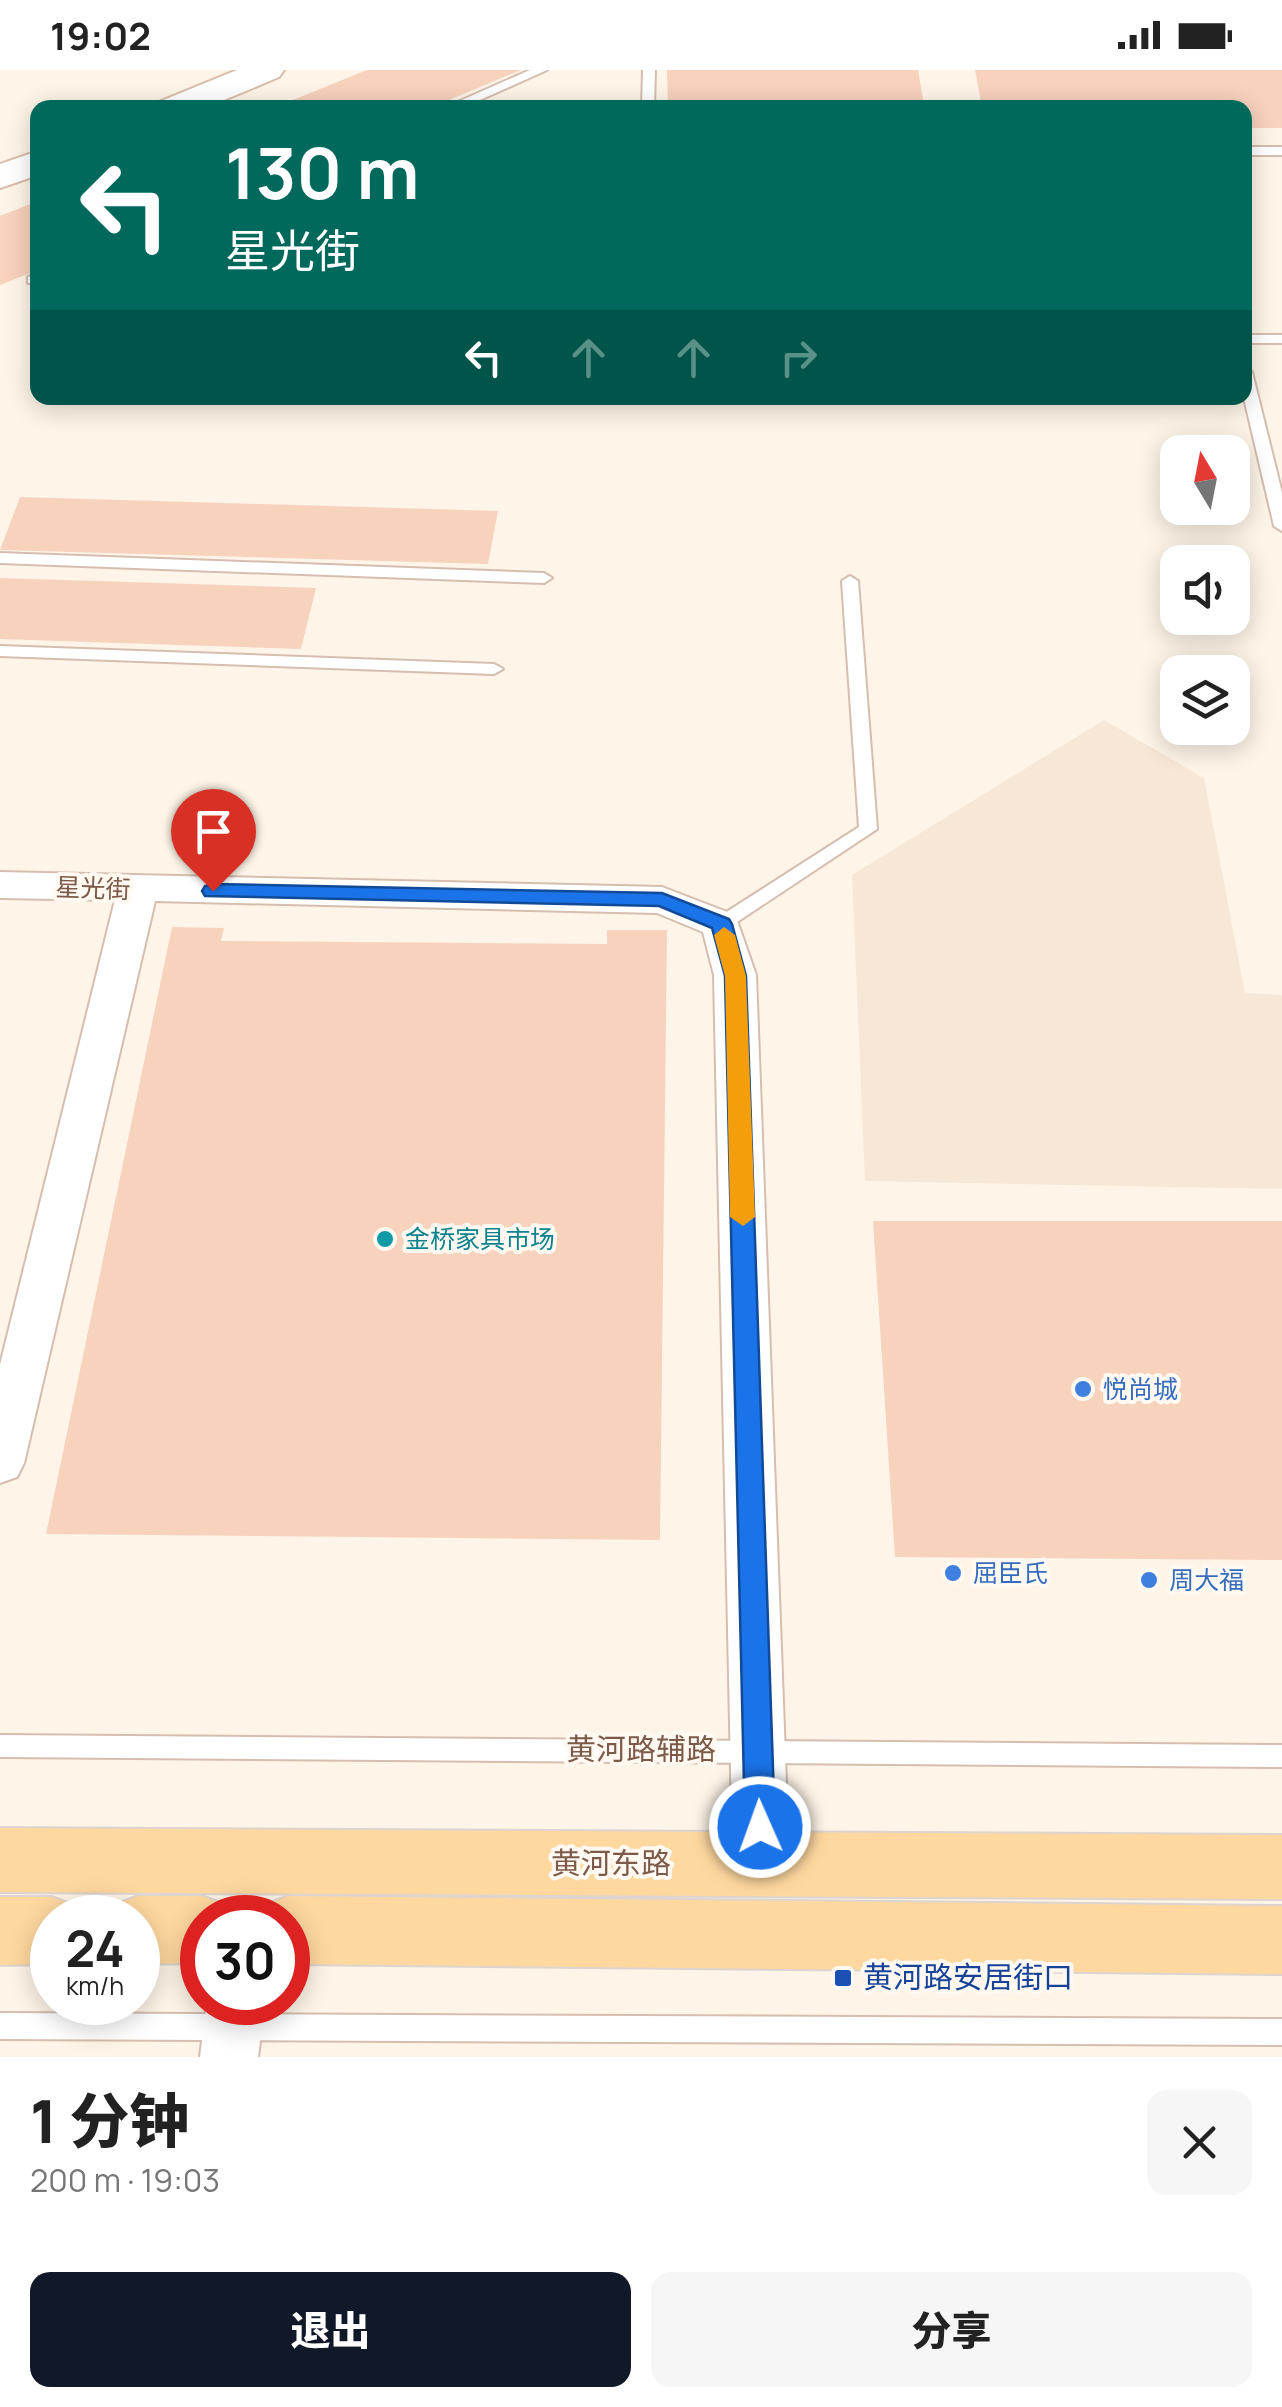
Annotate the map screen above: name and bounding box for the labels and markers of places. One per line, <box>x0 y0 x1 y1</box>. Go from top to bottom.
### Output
pin <box>171 789 256 892</box>
place label: 金桥家具市场 <box>405 1221 555 1256</box>
marker: 金桥家具市场 <box>374 1228 396 1250</box>
place label: 悦尚城 <box>1103 1371 1178 1406</box>
marker: 悦尚城 <box>1072 1378 1094 1400</box>
place label: 屈臣氏 <box>973 1555 1048 1590</box>
marker: 屈臣氏 <box>942 1562 964 1584</box>
place label: 周大福 <box>1169 1562 1244 1597</box>
marker: 周大福 <box>1138 1569 1160 1591</box>
place label: 黄河路安居街口 <box>863 1956 1073 1997</box>
marker: 黄河路安居街口 <box>832 1967 854 1989</box>

